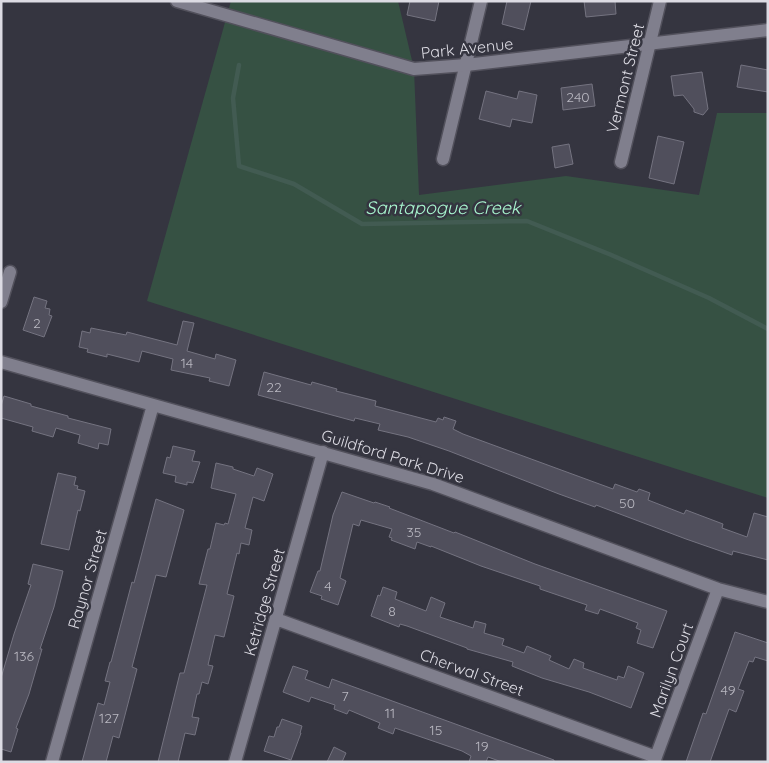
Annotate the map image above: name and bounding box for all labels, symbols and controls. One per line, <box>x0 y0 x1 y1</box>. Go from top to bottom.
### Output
street label: Vermont Street <box>602 21 648 135</box>
street label: Park Avenue <box>420 33 514 63</box>
house number: 240 <box>566 88 590 106</box>
water label: Santapogue Creek <box>366 196 522 219</box>
house number: 2 <box>33 314 41 332</box>
house number: 14 <box>181 354 193 372</box>
house number: 22 <box>266 378 282 396</box>
street label: Guildford Park Drive <box>319 425 467 487</box>
house number: 50 <box>619 494 635 512</box>
house number: 35 <box>407 523 421 541</box>
street label: Raynor Street <box>63 527 111 631</box>
street label: Ketridge Street <box>239 546 289 658</box>
house number: 4 <box>324 577 332 595</box>
house number: 8 <box>388 602 396 620</box>
street label: Marilyn Court <box>645 620 697 720</box>
street label: Cherwal Street <box>417 644 527 700</box>
house number: 136 <box>14 647 34 665</box>
house number: 49 <box>721 681 736 699</box>
house number: 7 <box>341 687 349 705</box>
house number: 11 <box>385 704 395 722</box>
house number: 127 <box>99 709 119 727</box>
house number: 15 <box>430 721 442 739</box>
house number: 19 <box>476 737 489 755</box>

